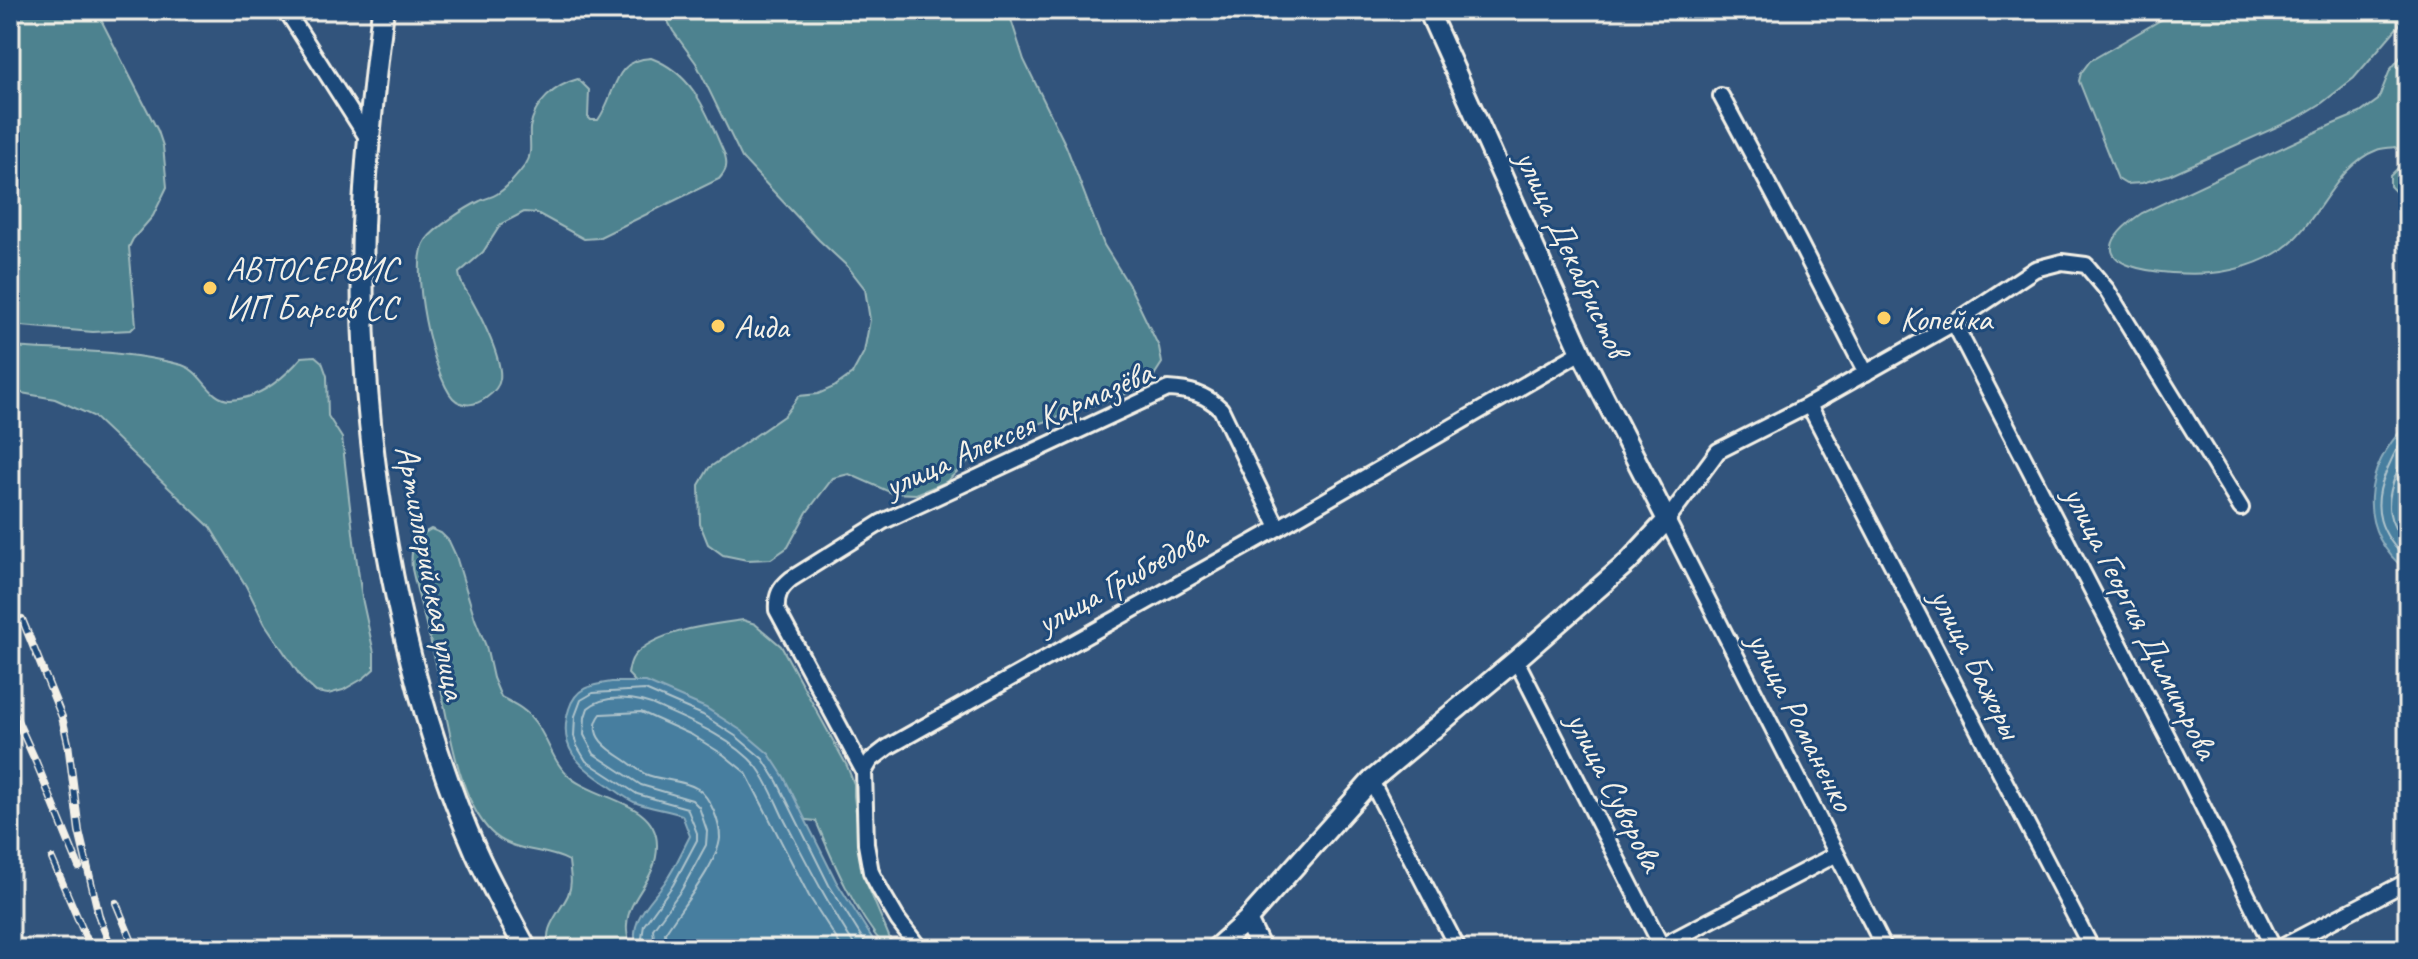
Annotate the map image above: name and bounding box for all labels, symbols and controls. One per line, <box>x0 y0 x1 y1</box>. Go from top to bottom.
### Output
street label: улица Декабристов <box>1505 141 1642 369</box>
place label: АВТОСЕРВИС ИП Барсов СС <box>226 247 402 329</box>
marker: АВТОСЕРВИС ИП Барсов СС <box>201 279 219 297</box>
place label: Копейка <box>1900 297 1994 340</box>
place label: Аида <box>734 305 791 348</box>
marker: Копейка <box>1875 309 1893 327</box>
marker: Аида <box>709 317 727 335</box>
street label: улица Алексея Кармазёва <box>875 349 1161 508</box>
street label: Артиллерийская улица <box>386 441 478 705</box>
street label: улица Георгия Димитрова <box>2053 477 2230 768</box>
street label: улица Грибоедова <box>1027 514 1216 645</box>
street label: улица Бажоры <box>1920 579 2034 748</box>
street label: улица Романенко <box>1737 623 1866 820</box>
street label: улица Суворова <box>1556 702 1675 880</box>

